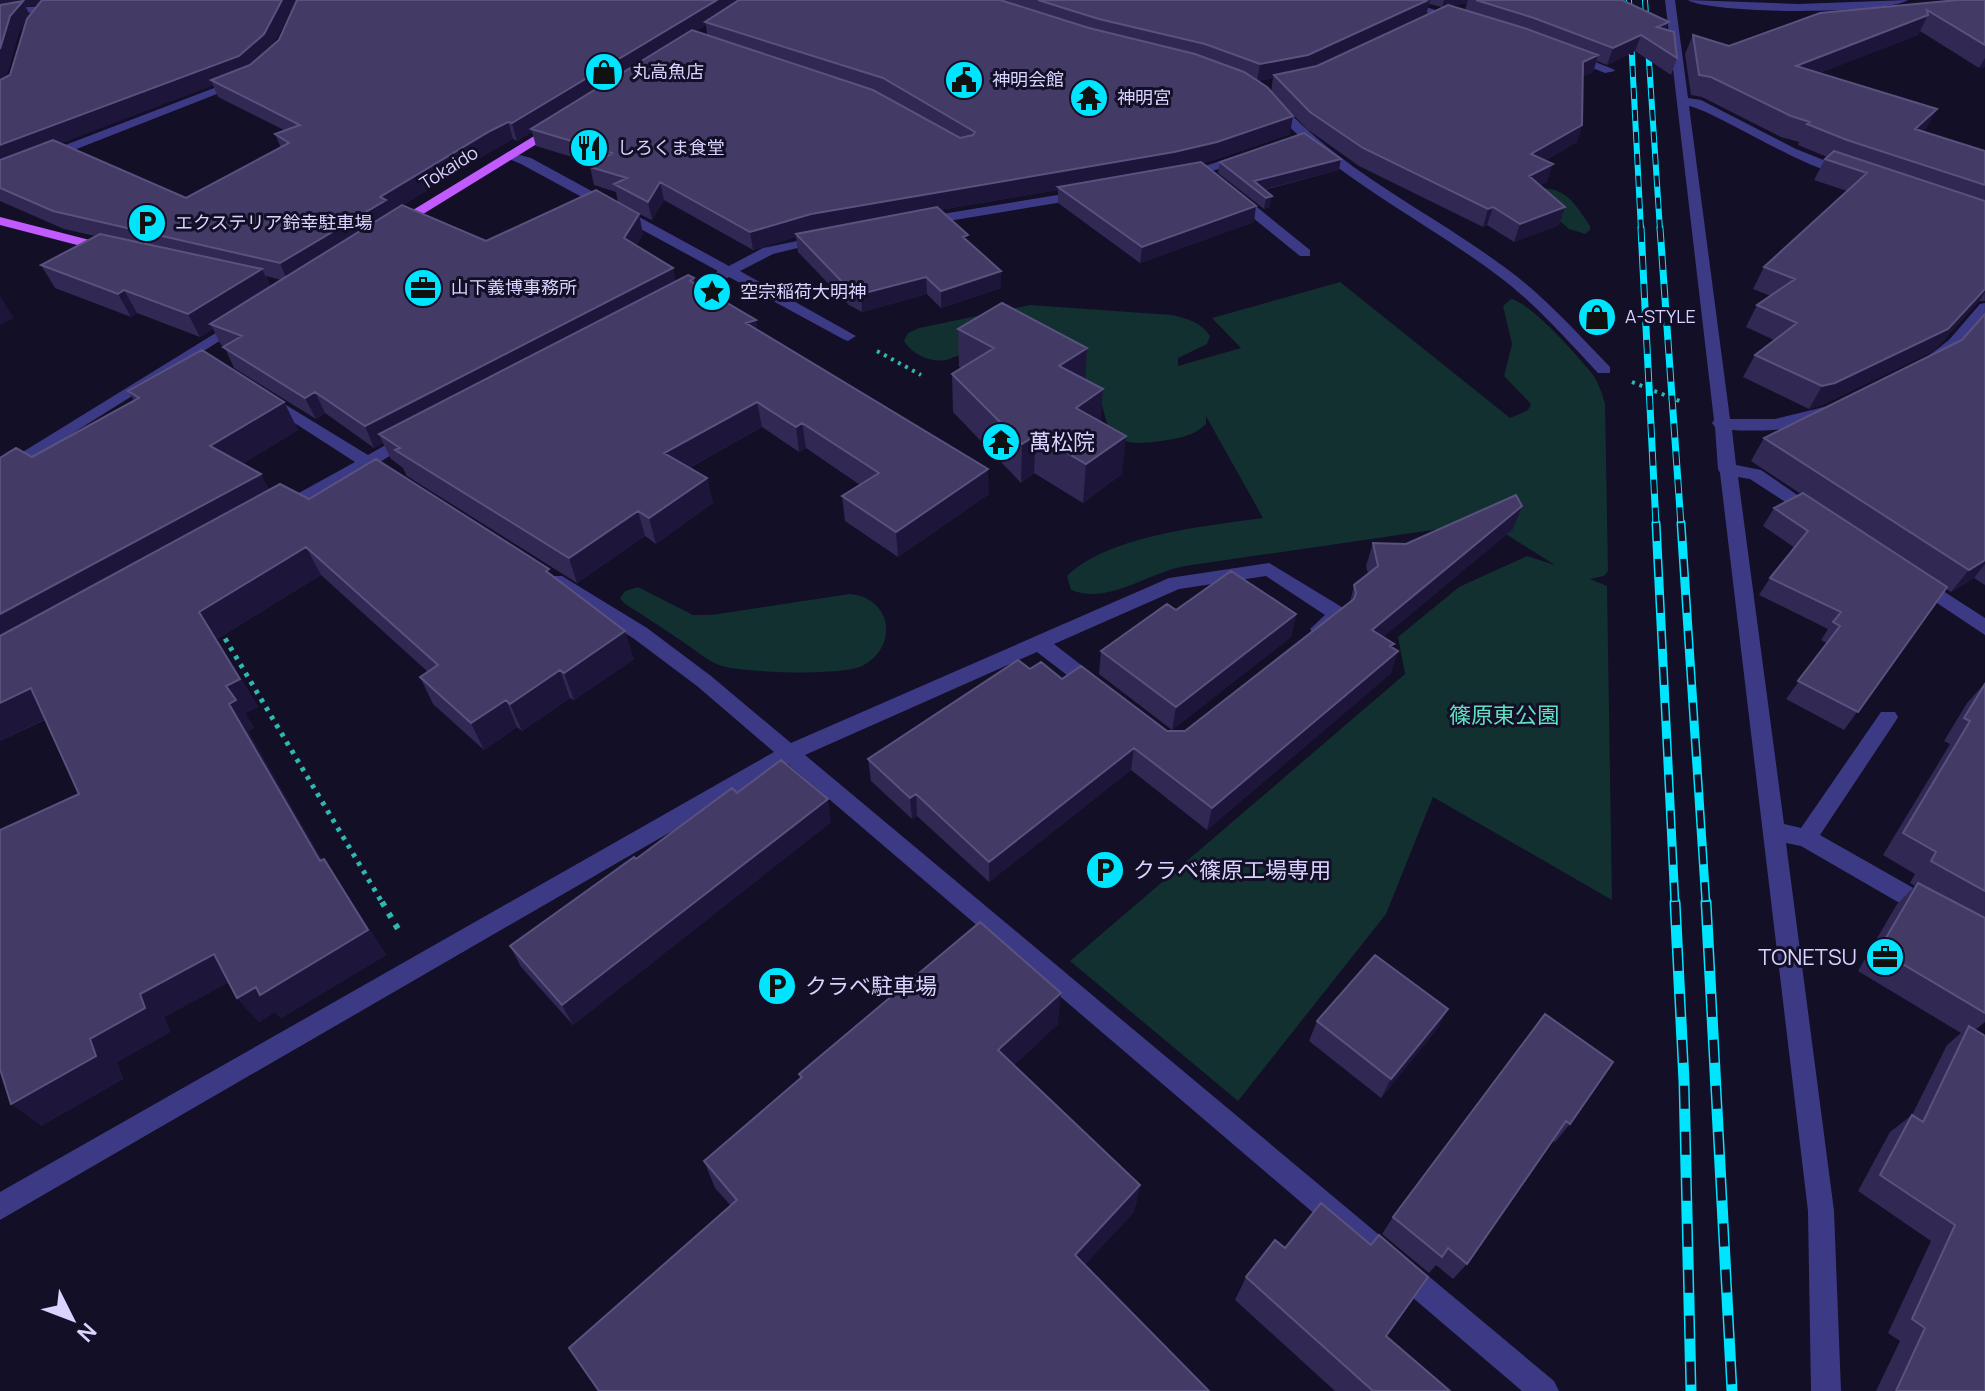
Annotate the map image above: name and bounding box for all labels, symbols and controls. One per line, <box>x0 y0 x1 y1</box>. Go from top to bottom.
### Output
shop icon: 丸高魚店 <box>583 51 625 93</box>
place label: 丸高魚店 <box>632 59 704 83</box>
public building icon: 神明会館 <box>943 59 985 101</box>
place label: 神明会館 <box>992 67 1064 91</box>
temple icon: 神明宮 <box>1068 77 1110 119</box>
place label: 神明宮 <box>1117 85 1171 109</box>
restaurant icon: しろくま食堂 <box>568 127 610 169</box>
place label: しろくま食堂 <box>617 135 725 159</box>
street label: Tokaido <box>415 140 482 194</box>
parking icon: エクステリア鈴幸駐車場 <box>126 202 168 244</box>
place label: エクステリア鈴幸駐車場 <box>175 210 372 234</box>
office icon: 山下義博事務所 <box>402 267 444 309</box>
place icon: 空宗稲荷大明神 <box>691 271 733 313</box>
place label: 山下義博事務所 <box>451 275 577 299</box>
place label: 空宗稲荷大明神 <box>740 279 866 303</box>
shop icon: A-STYLE <box>1576 296 1618 338</box>
place label: A-STYLE <box>1625 304 1696 328</box>
temple icon: 萬松院 <box>980 421 1022 463</box>
place label: 萬松院 <box>1029 427 1095 457</box>
park label: 篠原東公園 <box>1449 700 1559 730</box>
parking icon: クラベ篠原工場専用 <box>1084 849 1126 891</box>
place label: クラベ篠原工場専用 <box>1133 855 1331 885</box>
office icon: TONETSU <box>1864 936 1906 978</box>
place label: TONETSU <box>1758 942 1857 972</box>
parking icon: クラベ駐車場 <box>756 965 798 1007</box>
place label: クラベ駐車場 <box>805 971 937 1001</box>
north arrow <box>32 1279 112 1359</box>
text: N <box>70 1316 103 1348</box>

